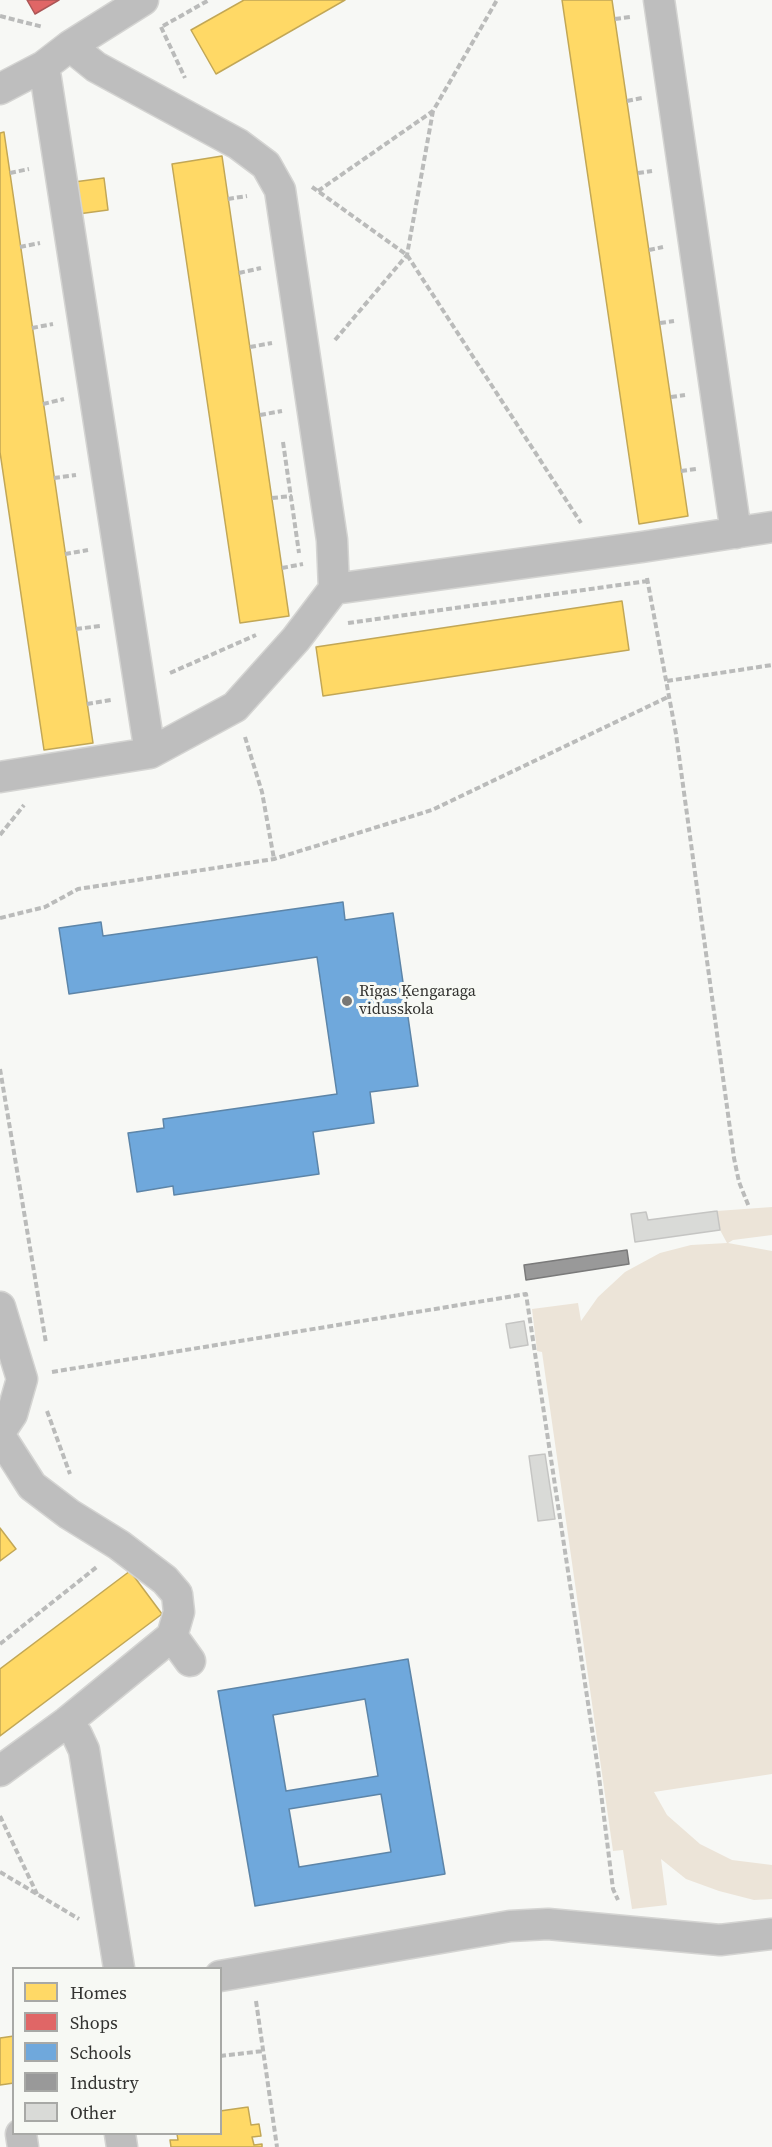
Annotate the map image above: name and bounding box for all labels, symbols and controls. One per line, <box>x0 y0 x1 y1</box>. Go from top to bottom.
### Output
place label: Rīgas Ķengaraga vidusskola <box>359 982 476 1020</box>
marker: Rīgas Ķengaraga vidusskola <box>340 994 354 1008</box>
legend <box>12 1967 222 2135</box>
text: Homes <box>70 1980 127 2005</box>
text: Shops <box>70 2010 118 2035</box>
text: Schools <box>70 2040 131 2065</box>
text: Industry <box>70 2070 139 2095</box>
text: Other <box>70 2100 116 2125</box>

